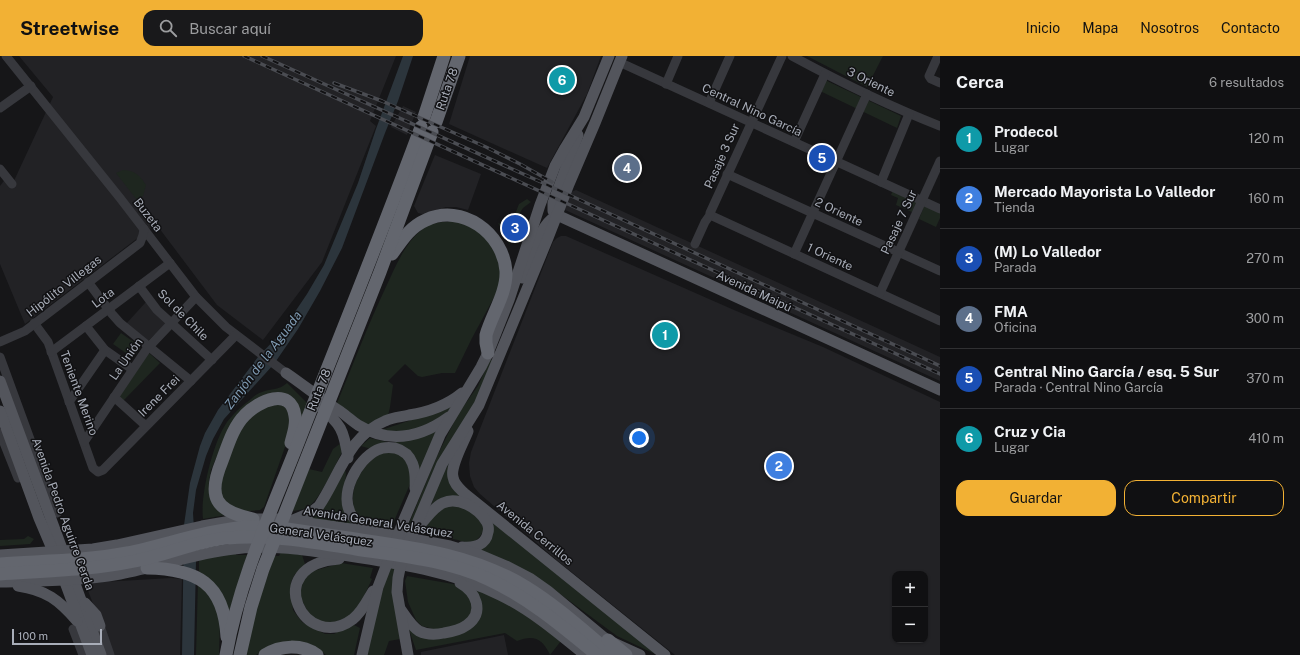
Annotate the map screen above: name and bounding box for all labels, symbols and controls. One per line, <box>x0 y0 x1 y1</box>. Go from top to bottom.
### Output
search box <box>143 10 423 46</box>
text: Streetwise <box>20 17 119 39</box>
icon: search <box>157 17 179 39</box>
text: Buscar aquí <box>189 20 271 37</box>
text: Inicio <box>1026 20 1060 36</box>
text: Mapa <box>1082 20 1118 36</box>
text: Nosotros <box>1140 20 1199 36</box>
text: Contacto <box>1221 20 1280 36</box>
street label: 3 Oriente <box>845 64 897 100</box>
pin: 6 <box>549 65 575 95</box>
street label: Ruta 78 <box>433 66 461 112</box>
text: Cerca <box>956 72 1004 92</box>
text: 6 resultados <box>1209 75 1284 90</box>
street label: Central Nino García <box>700 81 804 139</box>
street label: Pasaje 3 Sur <box>701 121 743 191</box>
text: Prodecol <box>994 123 1058 140</box>
text: 1 <box>966 131 972 146</box>
text: 120 m <box>1249 131 1284 146</box>
text: Lugar <box>994 140 1029 155</box>
pin: 5 <box>809 143 835 173</box>
pin: 4 <box>614 153 640 183</box>
text: Mercado Mayorista Lo Valledor <box>994 183 1215 200</box>
street label: Pasaje 7 Sur <box>878 187 920 256</box>
text: 2 <box>965 191 973 206</box>
text: 160 m <box>1248 191 1284 206</box>
street label: 2 Oriente <box>813 195 865 229</box>
street label: Buzeta <box>131 196 165 234</box>
text: Tienda <box>994 200 1035 215</box>
pin: 3 <box>502 213 528 243</box>
street label: 1 Oriente <box>805 240 855 274</box>
text: (M) Lo Valledor <box>994 243 1101 260</box>
text: 3 <box>965 251 973 266</box>
text: 270 m <box>1246 251 1284 266</box>
street label: Hipólito Villegas <box>24 252 104 320</box>
text: Parada <box>994 260 1036 275</box>
street label: Avenida Maipú <box>714 267 794 315</box>
street label: Lota <box>89 285 117 311</box>
street label: Sol de Chile <box>155 287 212 344</box>
text: FMA <box>994 303 1028 320</box>
water label: Zanjón de la Aguada <box>221 308 305 412</box>
text: 4 <box>965 311 973 326</box>
text: 300 m <box>1246 311 1284 326</box>
pin: 1 <box>652 320 678 350</box>
text: Oficina <box>994 320 1037 335</box>
street label: La Unión <box>106 335 146 383</box>
street label: Teniente Merino <box>57 349 101 438</box>
text: Central Nino García / esq. 5 Sur <box>994 363 1219 380</box>
street label: Ruta 78 <box>304 367 334 413</box>
text: 5 <box>965 371 973 386</box>
text: 370 m <box>1246 371 1284 386</box>
street label: Irene Frei <box>135 372 183 420</box>
text: Parada · Central Nino García <box>994 380 1163 395</box>
text: Cruz y Cia <box>994 423 1066 440</box>
your location <box>629 428 649 448</box>
text: 6 <box>965 431 973 446</box>
text: 410 m <box>1248 431 1284 446</box>
street label: Avenida Pedro Aguirre Cerda <box>29 436 97 592</box>
text: Lugar <box>994 440 1029 455</box>
pin: 2 <box>766 451 792 481</box>
button: Guardar <box>956 480 1116 516</box>
button: Compartir <box>1124 480 1284 516</box>
street label: Avenida Cerrillos <box>494 498 576 568</box>
street label: Avenida General Velásquez <box>302 503 454 541</box>
street label: General Velásquez <box>268 521 374 549</box>
map controls <box>892 571 928 643</box>
button: + <box>892 571 928 607</box>
button: − <box>892 607 928 643</box>
scale bar <box>12 627 102 646</box>
text: 100 m <box>18 630 48 642</box>

